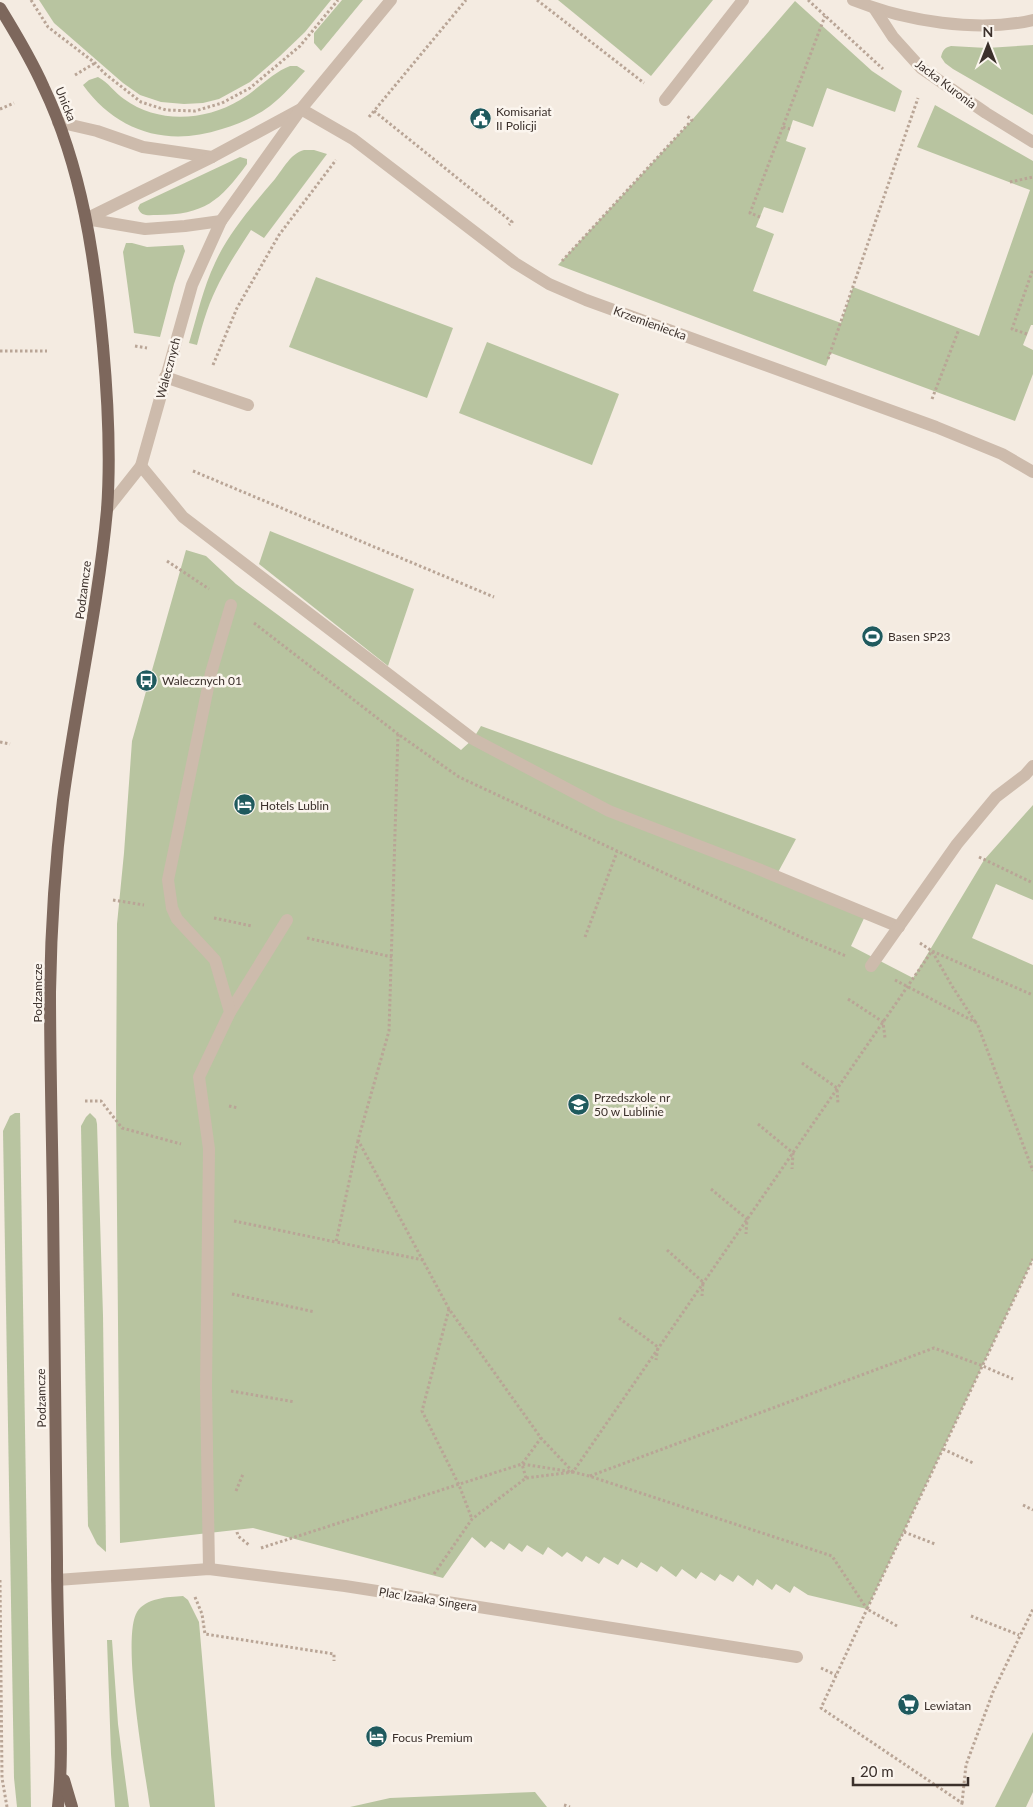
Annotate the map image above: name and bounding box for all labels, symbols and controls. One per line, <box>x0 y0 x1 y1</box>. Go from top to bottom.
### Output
north arrow <box>963 20 1013 70</box>
text: N <box>983 23 993 40</box>
street label: Jacka Kuronia <box>913 56 979 112</box>
street label: Unicka <box>52 84 80 124</box>
place label: Komisariat II Policji <box>496 104 552 133</box>
public building icon: Komisariat II Policji <box>468 106 492 130</box>
street label: Krzemieniecka <box>611 303 689 343</box>
street label: Walecznych <box>153 336 183 400</box>
street label: Podzamcze <box>72 560 94 620</box>
sports icon: Basen SP23 <box>860 624 884 648</box>
place label: Basen SP23 <box>888 629 951 644</box>
bus stop icon: Walecznych 01 <box>134 668 158 692</box>
place label: Walecznych 01 <box>162 673 242 688</box>
hotel icon: Hotels Lublin <box>232 793 256 817</box>
place label: Hotels Lublin <box>260 798 329 813</box>
street label: Podzamcze <box>30 963 45 1023</box>
place label: Przedszkole nr 50 w Lublinie <box>594 1090 671 1119</box>
school or university icon: Przedszkole nr 50 w Lublinie <box>566 1092 590 1116</box>
street label: Podzamcze <box>33 1368 49 1428</box>
street label: Plac Izaaka Singera <box>378 1584 478 1614</box>
supermarket icon: Lewiatan <box>896 1693 920 1717</box>
place label: Lewiatan <box>924 1698 971 1713</box>
hotel icon: Focus Premium <box>364 1725 388 1749</box>
place label: Focus Premium <box>392 1730 473 1745</box>
scale bar <box>853 1754 968 1786</box>
text: 20 m <box>860 1762 894 1780</box>

